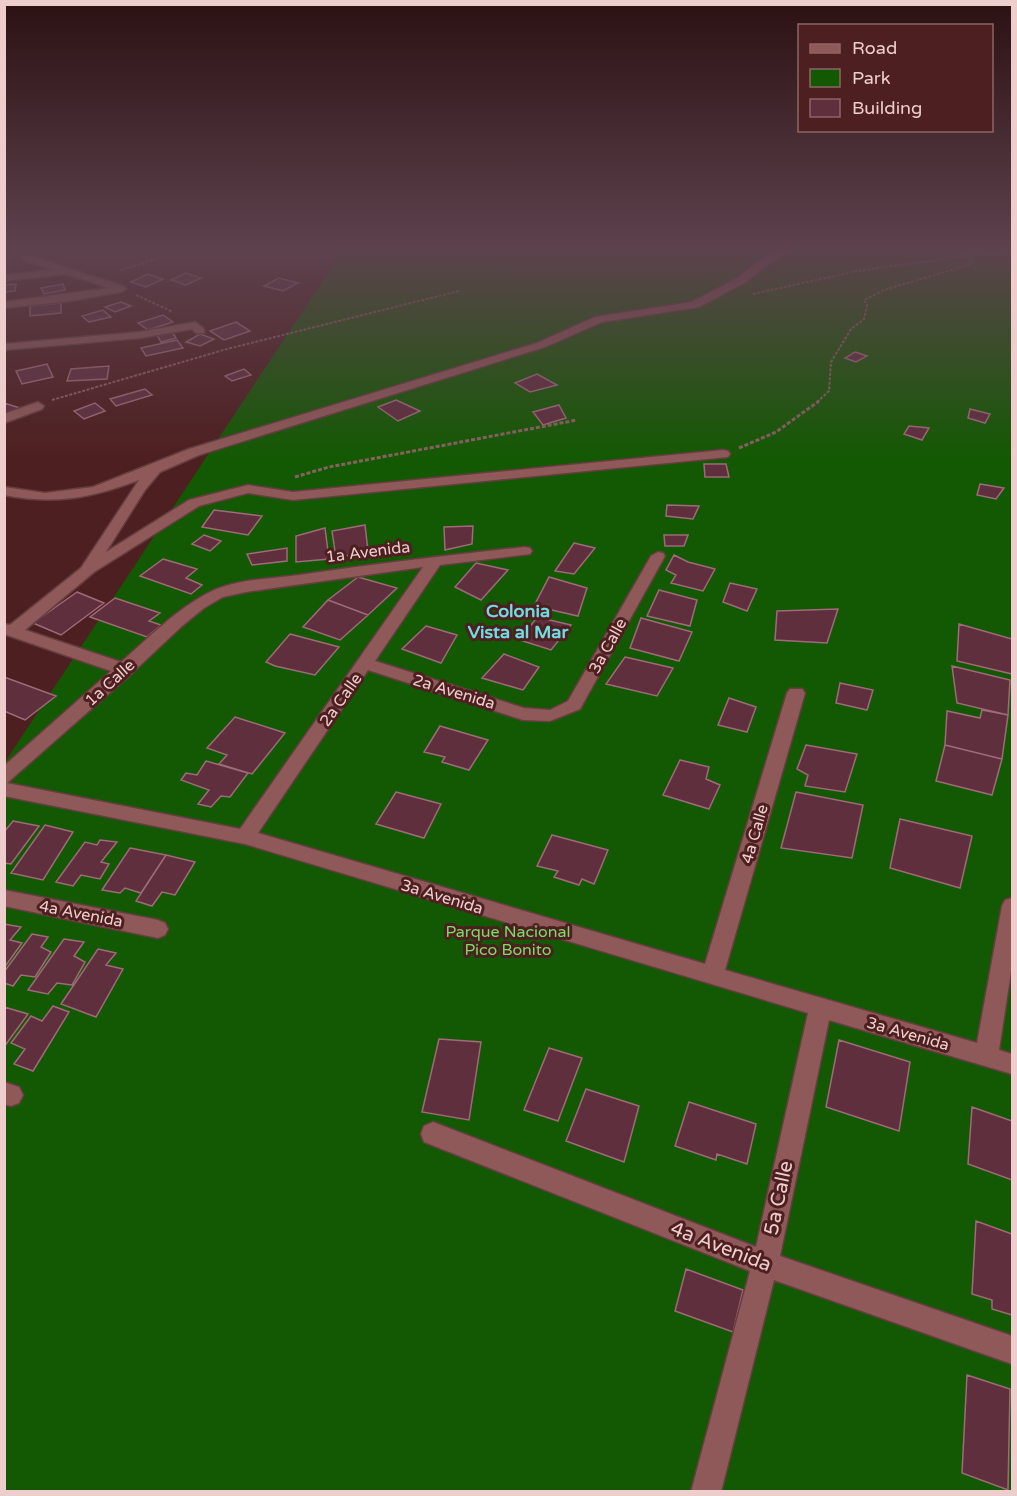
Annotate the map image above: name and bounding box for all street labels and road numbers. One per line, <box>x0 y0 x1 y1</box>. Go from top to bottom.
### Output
street label: 1a Avenida <box>325 537 411 567</box>
street label: 3a Calle <box>585 615 631 677</box>
street label: 1a Calle <box>81 655 139 711</box>
street label: 2a Calle <box>316 670 366 730</box>
street label: 2a Avenida <box>411 670 497 714</box>
street label: 4a Calle <box>737 802 773 866</box>
street label: 3a Avenida <box>399 875 485 919</box>
street label: 4a Avenida <box>37 896 125 932</box>
street label: 3a Avenida <box>864 1013 952 1055</box>
street label: 5a Calle <box>759 1159 799 1237</box>
street label: 4a Avenida <box>667 1217 775 1277</box>

